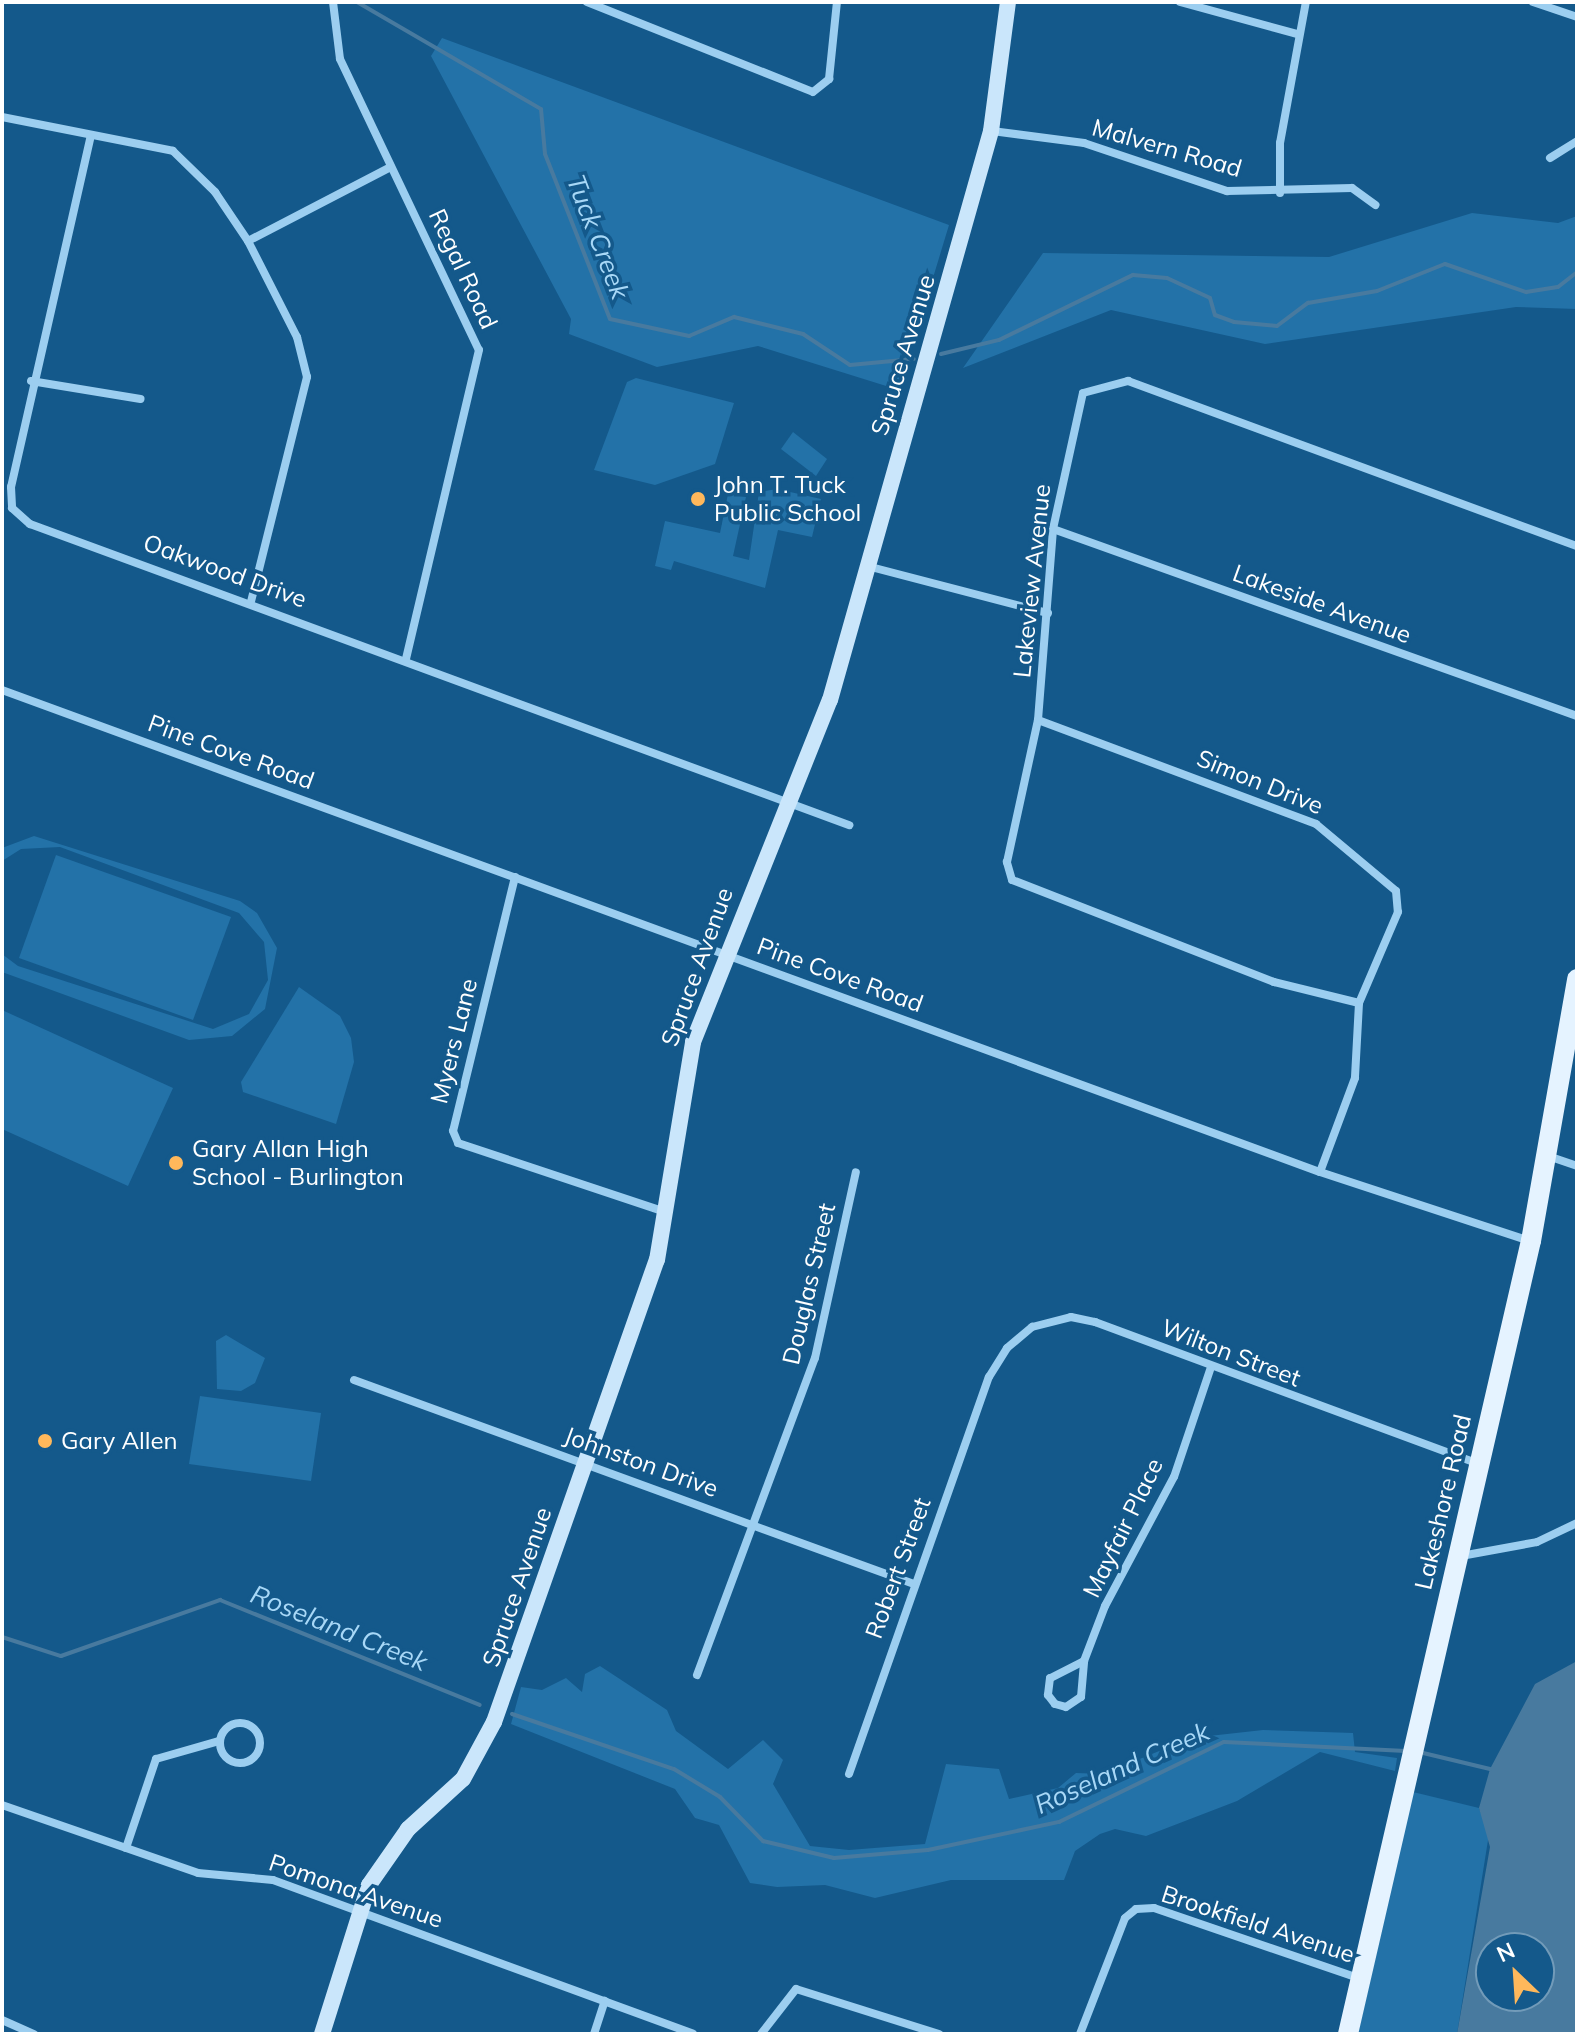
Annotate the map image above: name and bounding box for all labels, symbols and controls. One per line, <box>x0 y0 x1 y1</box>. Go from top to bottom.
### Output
street label: Malvern Road <box>1089 113 1245 183</box>
water label: Tuck Creek <box>560 170 636 304</box>
street label: Regal Road <box>423 204 503 334</box>
street label: Spruce Avenue <box>865 271 941 439</box>
place label: John T. Tuck Public School <box>714 471 861 527</box>
street label: Lakeview Avenue <box>1008 483 1056 679</box>
marker: John T. Tuck Public School <box>689 490 707 508</box>
street label: Oakwood Drive <box>139 528 311 614</box>
street label: Lakeside Avenue <box>1229 558 1415 650</box>
street label: Pine Cove Road <box>144 709 318 795</box>
street label: Simon Drive <box>1193 744 1327 820</box>
street label: Spruce Avenue <box>655 884 739 1050</box>
street label: Pine Cove Road <box>753 932 927 1018</box>
street label: Myers Lane <box>425 976 483 1106</box>
place label: Gary Allan High School - Burlington <box>192 1135 404 1191</box>
marker: Gary Allan High School - Burlington <box>167 1154 185 1172</box>
street label: Douglas Street <box>776 1201 842 1367</box>
street label: Wilton Street <box>1157 1313 1305 1393</box>
street label: Lakeshore Road <box>1409 1412 1477 1592</box>
street label: Johnston Drive <box>560 1421 722 1503</box>
place label: Gary Allen <box>61 1427 178 1455</box>
marker: Gary Allen <box>36 1432 54 1450</box>
street label: Mayfair Place <box>1077 1454 1169 1602</box>
street label: Robert Street <box>859 1494 937 1642</box>
street label: Spruce Avenue <box>476 1504 558 1670</box>
water label: Roseland Creek <box>246 1578 432 1678</box>
water label: Roseland Creek <box>1030 1716 1214 1820</box>
street label: Pomona Avenue <box>265 1848 447 1934</box>
street label: Brookfield Avenue <box>1158 1879 1358 1969</box>
north arrow <box>1475 1932 1555 2012</box>
text: N <box>1492 1936 1519 1968</box>

